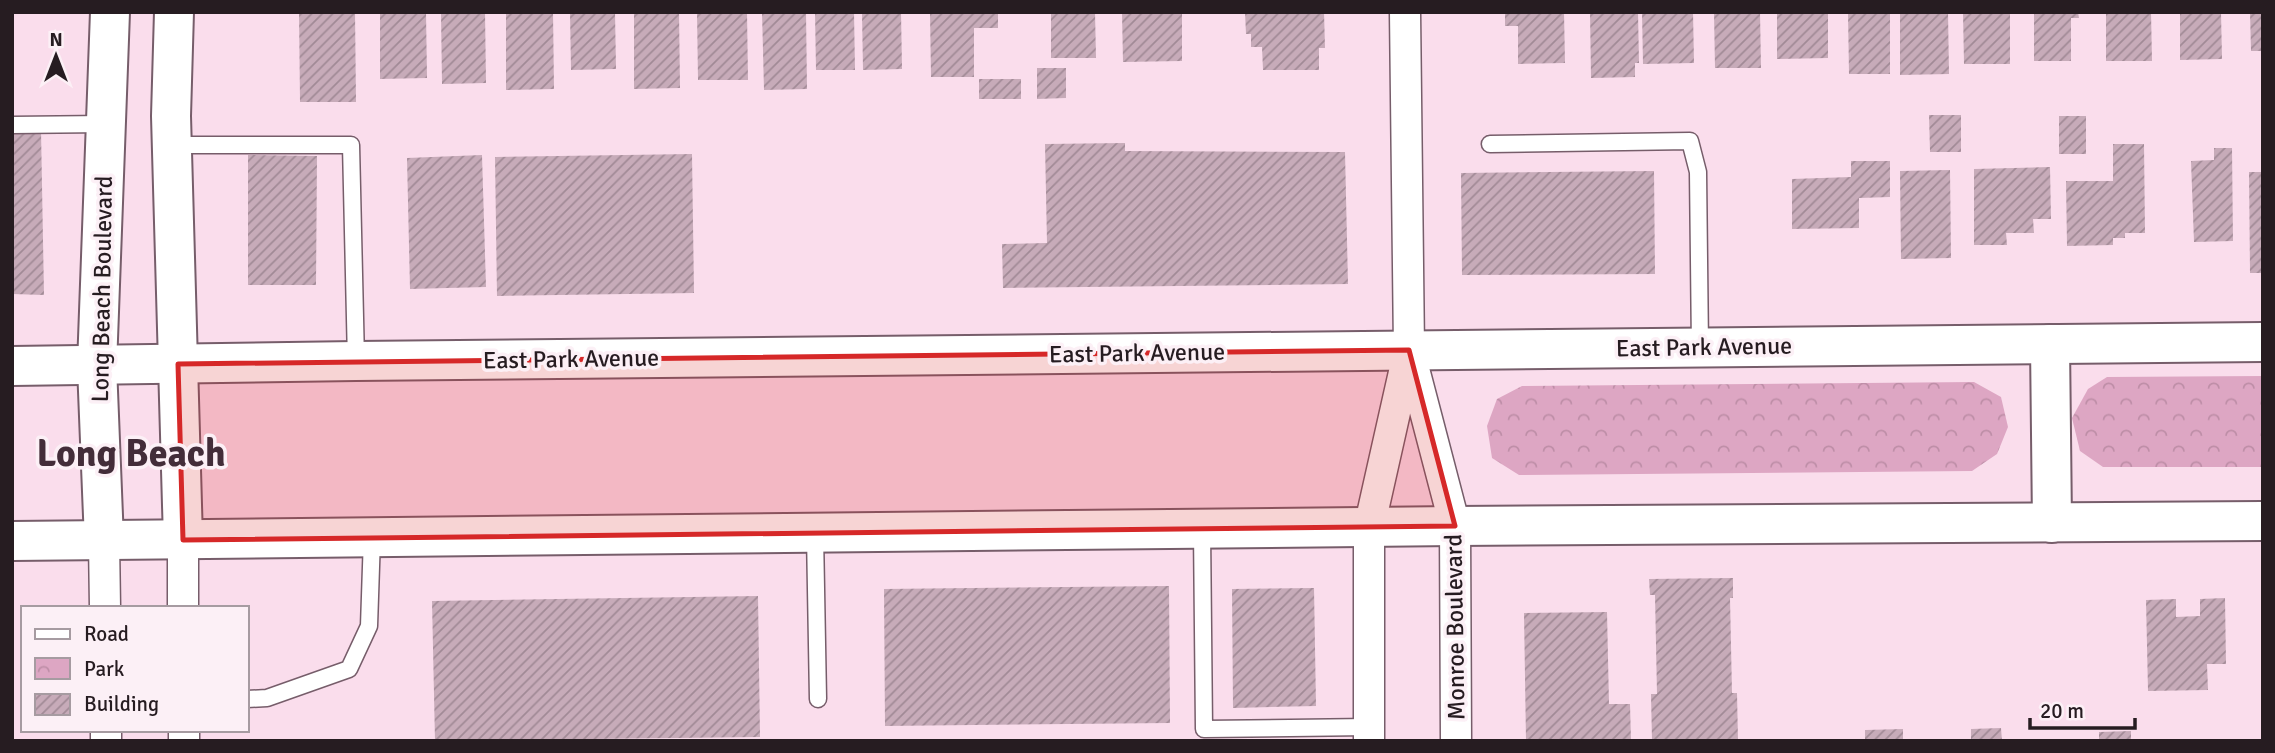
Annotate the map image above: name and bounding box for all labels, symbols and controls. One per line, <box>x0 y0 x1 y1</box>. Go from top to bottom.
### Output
north arrow <box>21 21 91 91</box>
text: N <box>49 28 63 52</box>
street label: Long Beach Boulevard <box>85 175 119 403</box>
street label: East Park Avenue <box>1616 330 1792 364</box>
street label: East Park Avenue <box>1049 336 1225 370</box>
street label: East Park Avenue <box>483 342 659 376</box>
district label: Long Beach <box>36 430 226 477</box>
street label: Monroe Boulevard <box>1438 534 1472 720</box>
legend <box>21 606 248 732</box>
text: Road <box>84 621 129 647</box>
text: Park <box>84 656 125 682</box>
scale bar <box>2030 686 2135 730</box>
text: Building <box>84 691 159 717</box>
text: 20 m <box>2040 698 2084 724</box>

